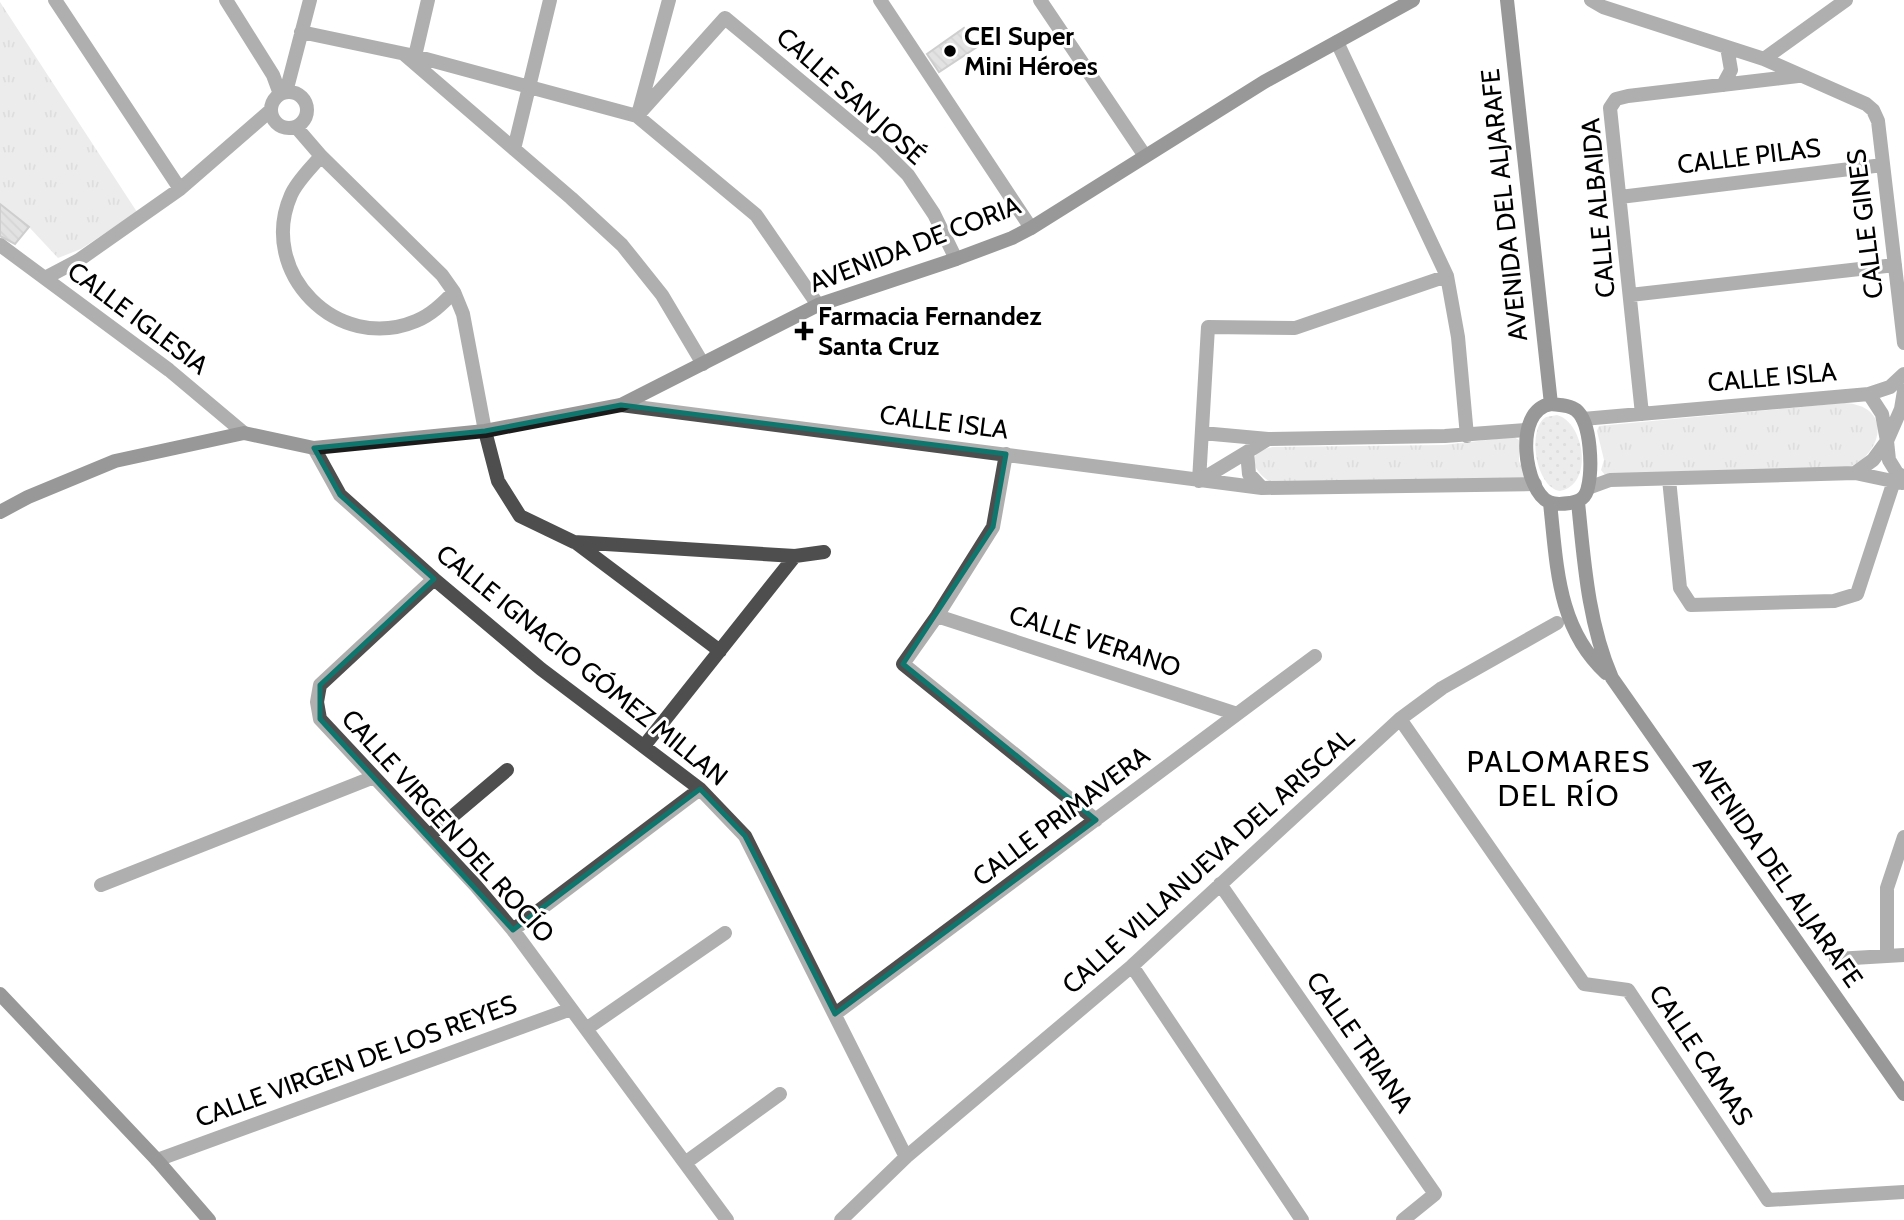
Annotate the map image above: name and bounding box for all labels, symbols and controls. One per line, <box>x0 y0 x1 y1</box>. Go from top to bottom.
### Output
place label: CEI Super Mini Héroes <box>964 20 1098 82</box>
street label: CALLE SAN JOSÉ <box>770 21 932 171</box>
marker: CEI Super Mini Héroes <box>942 43 958 59</box>
street label: AVENIDA DEL ALJARAFE <box>1474 67 1534 343</box>
street label: CALLE ALBAIDA <box>1574 117 1622 299</box>
street label: CALLE PILAS <box>1676 131 1822 181</box>
street label: CALLE GINES <box>1840 147 1890 301</box>
street label: AVENIDA DE CORIA <box>805 189 1025 299</box>
street label: CALLE IGLESIA <box>61 255 215 381</box>
place label: Farmacia Fernandez Santa Cruz <box>818 300 1041 362</box>
marker: Farmacia Fernandez Santa Cruz <box>796 323 812 339</box>
street label: CALLE ISLA <box>1706 355 1838 399</box>
street label: CALLE ISLA <box>878 398 1010 446</box>
street label: CALLE IGNACIO GÓMEZ MILLAN <box>430 537 734 793</box>
street label: CALLE VERANO <box>1005 598 1185 684</box>
street label: CALLE VIRGEN DEL ROCÍO <box>335 703 561 949</box>
street label: CALLE VILLANUEVA DEL ARISCAL <box>1055 721 1361 1001</box>
street label: CALLE PRIMAVERA <box>966 739 1156 893</box>
district label: PALOMARES DEL RÍO <box>1467 743 1651 814</box>
street label: AVENIDA DEL ALJARAFE <box>1686 751 1870 993</box>
street label: CALLE TRIANA <box>1300 965 1420 1119</box>
street label: CALLE CAMAS <box>1642 979 1760 1131</box>
street label: CALLE VIRGEN DE LOS REYES <box>191 988 521 1134</box>

